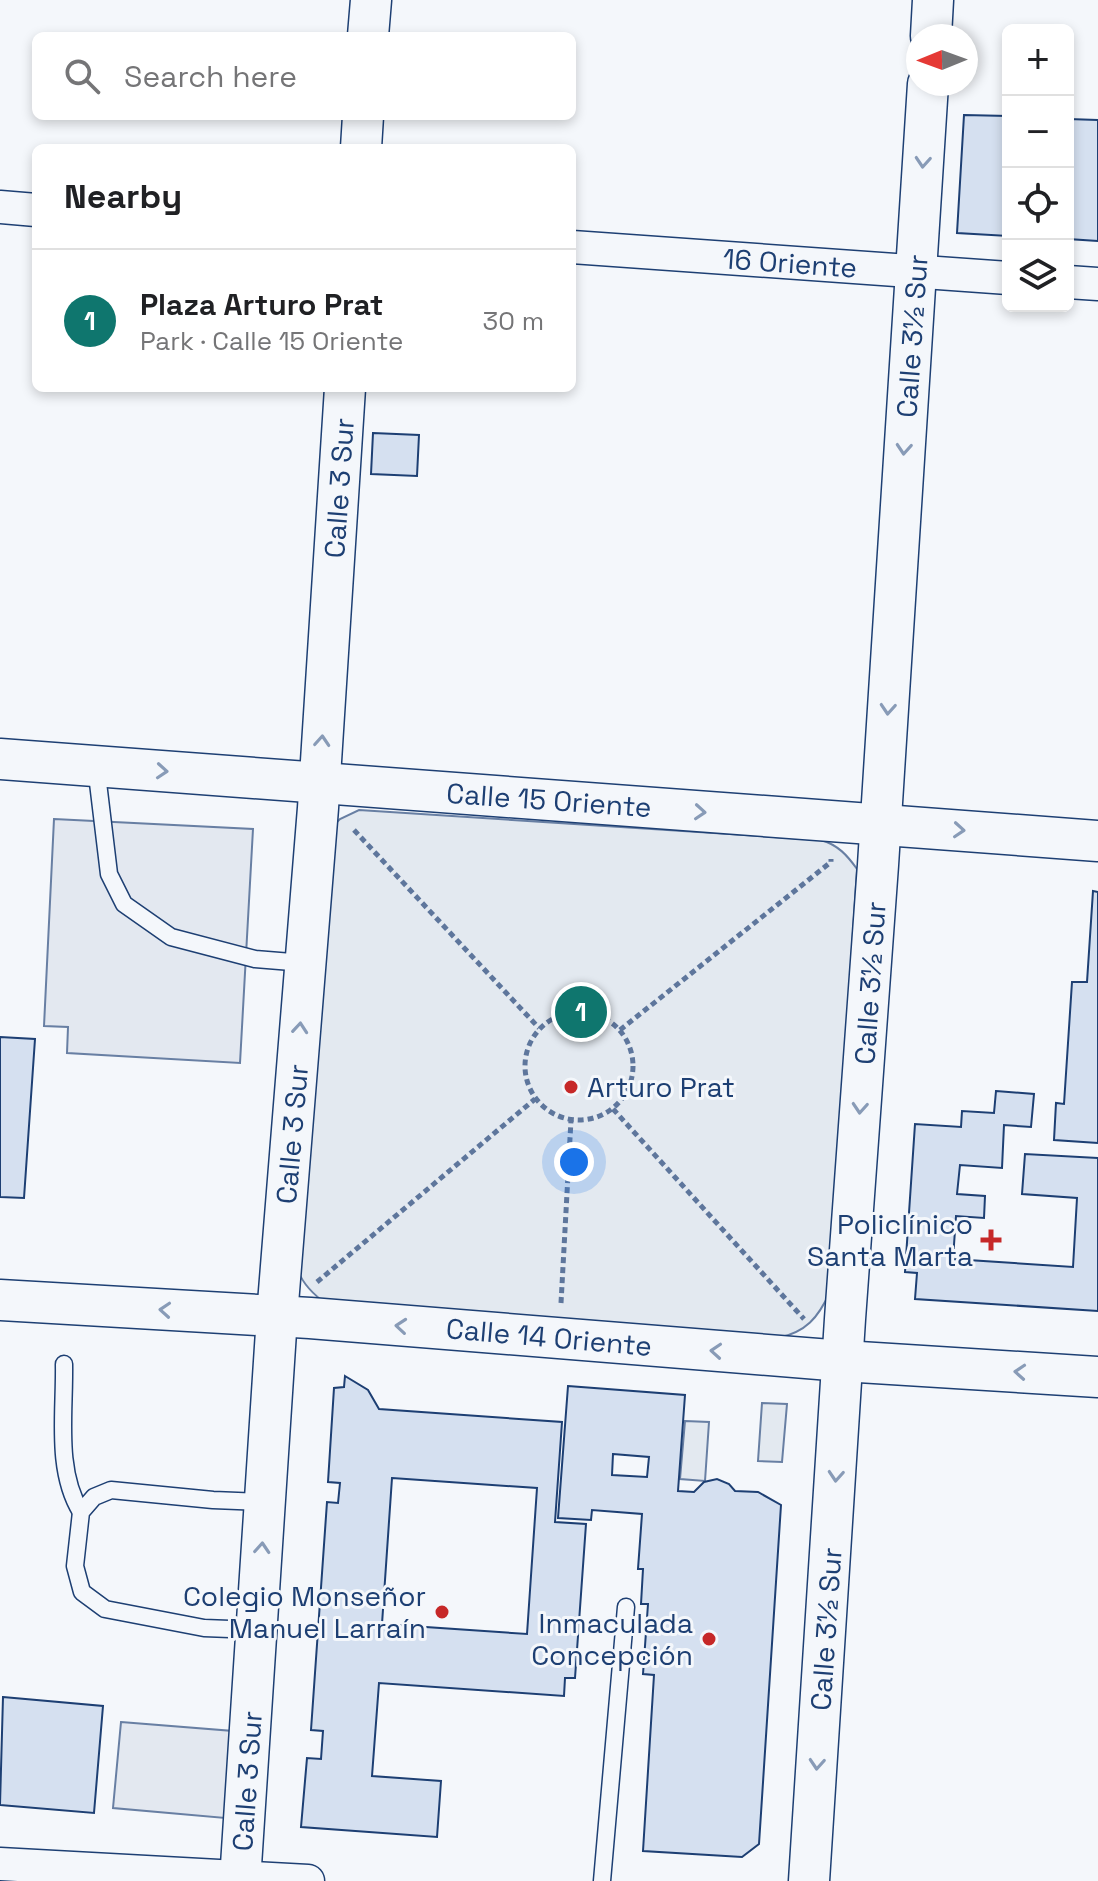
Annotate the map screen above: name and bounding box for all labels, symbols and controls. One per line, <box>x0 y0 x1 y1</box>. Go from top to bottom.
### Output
north arrow <box>906 24 978 96</box>
map controls <box>1002 24 1074 312</box>
button: + <box>1002 24 1074 96</box>
search box <box>32 32 576 120</box>
icon: search <box>60 54 104 98</box>
text: Search here <box>124 57 297 96</box>
button: − <box>1002 96 1074 168</box>
one-way arrow <box>915 156 932 169</box>
button: locate <box>1002 168 1074 240</box>
text: Nearby <box>64 175 182 218</box>
street label: 16 Oriente <box>722 240 858 286</box>
button: layers <box>1002 240 1074 312</box>
street label: Calle 3½ Sur <box>888 253 936 419</box>
text: Plaza Arturo Prat <box>140 285 384 324</box>
text: 1 <box>84 304 96 338</box>
text: 30 m <box>483 304 544 338</box>
text: Park · Calle 15 Oriente <box>140 324 403 358</box>
street label: Calle 3 Sur <box>316 417 362 559</box>
one-way arrow <box>896 443 913 456</box>
one-way arrow <box>880 703 897 716</box>
one-way arrow <box>313 734 330 747</box>
one-way arrow <box>156 762 169 779</box>
street label: Calle 15 Oriente <box>445 775 653 825</box>
one-way arrow <box>694 803 707 820</box>
one-way arrow <box>953 821 966 838</box>
street label: Calle 3½ Sur <box>846 900 894 1066</box>
pin: 1 <box>555 982 607 1042</box>
one-way arrow <box>291 1021 308 1034</box>
street label: Calle 3 Sur <box>268 1062 316 1206</box>
place label: Arturo Prat <box>587 1069 735 1105</box>
marker: Arturo Prat <box>562 1078 580 1096</box>
one-way arrow <box>852 1102 869 1115</box>
your location <box>554 1142 594 1182</box>
place label: Policlínico Santa Marta <box>807 1206 973 1274</box>
marker: Policlínico Santa Marta <box>980 1229 1002 1251</box>
one-way arrow <box>158 1302 171 1319</box>
street label: Calle 14 Oriente <box>445 1310 653 1364</box>
one-way arrow <box>394 1317 407 1334</box>
one-way arrow <box>709 1343 722 1360</box>
one-way arrow <box>1013 1364 1026 1381</box>
one-way arrow <box>827 1470 844 1483</box>
one-way arrow <box>253 1541 270 1554</box>
street label: Calle 3½ Sur <box>802 1546 850 1712</box>
place label: Colegio Monseñor Manuel Larraín <box>183 1578 426 1646</box>
marker: Colegio Monseñor Manuel Larraín <box>433 1603 451 1621</box>
place label: Inmaculada Concepción <box>531 1605 693 1673</box>
marker: Inmaculada Concepción <box>700 1630 718 1648</box>
street label: Calle 3 Sur <box>224 1710 270 1852</box>
one-way arrow <box>809 1758 826 1771</box>

